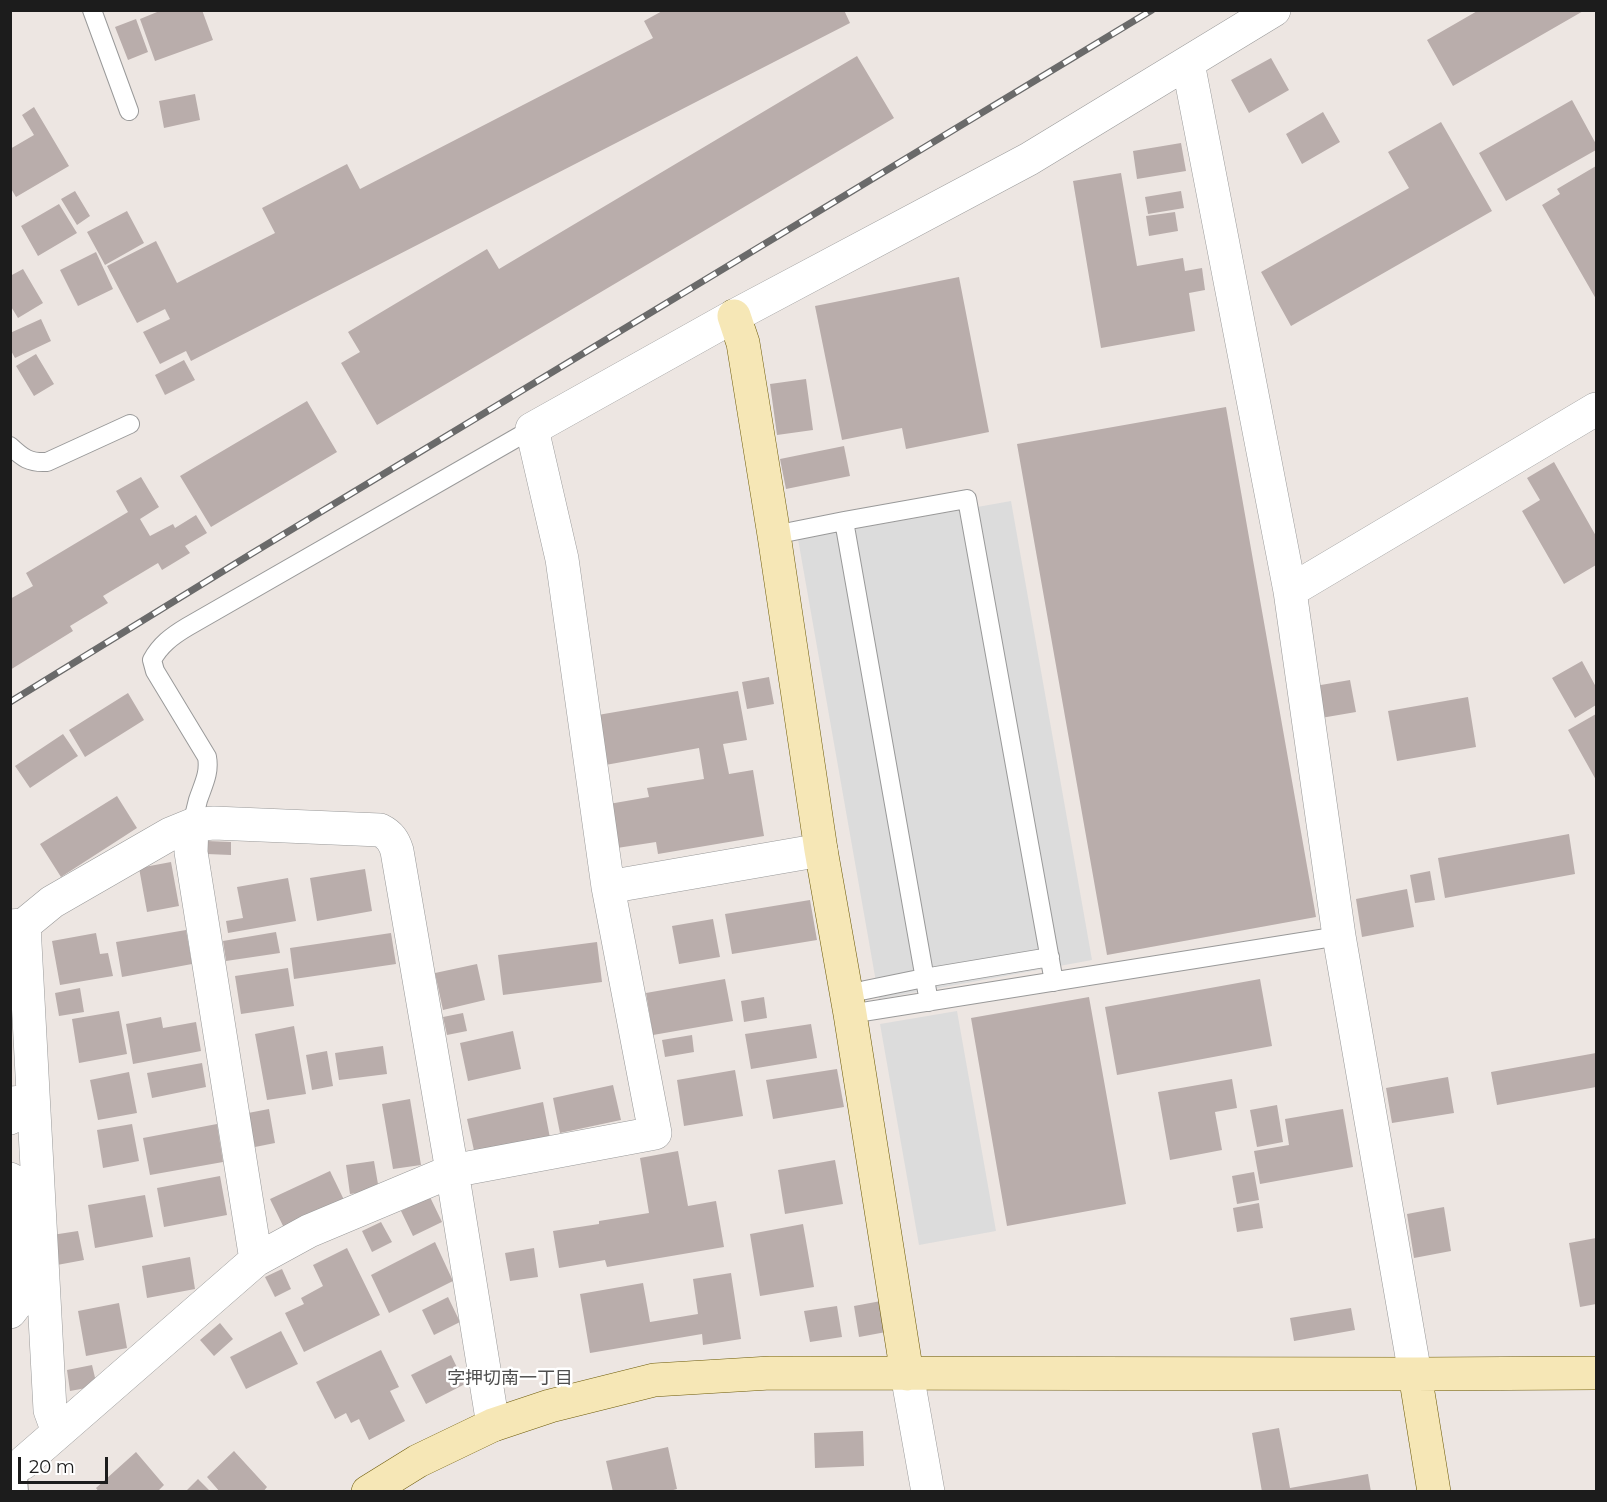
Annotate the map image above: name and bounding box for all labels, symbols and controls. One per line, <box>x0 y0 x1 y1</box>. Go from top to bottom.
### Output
district label: 字押切南一丁目 <box>447 1368 573 1390</box>
scale bar <box>21 1445 111 1483</box>
text: 20 m <box>29 1456 75 1478</box>

